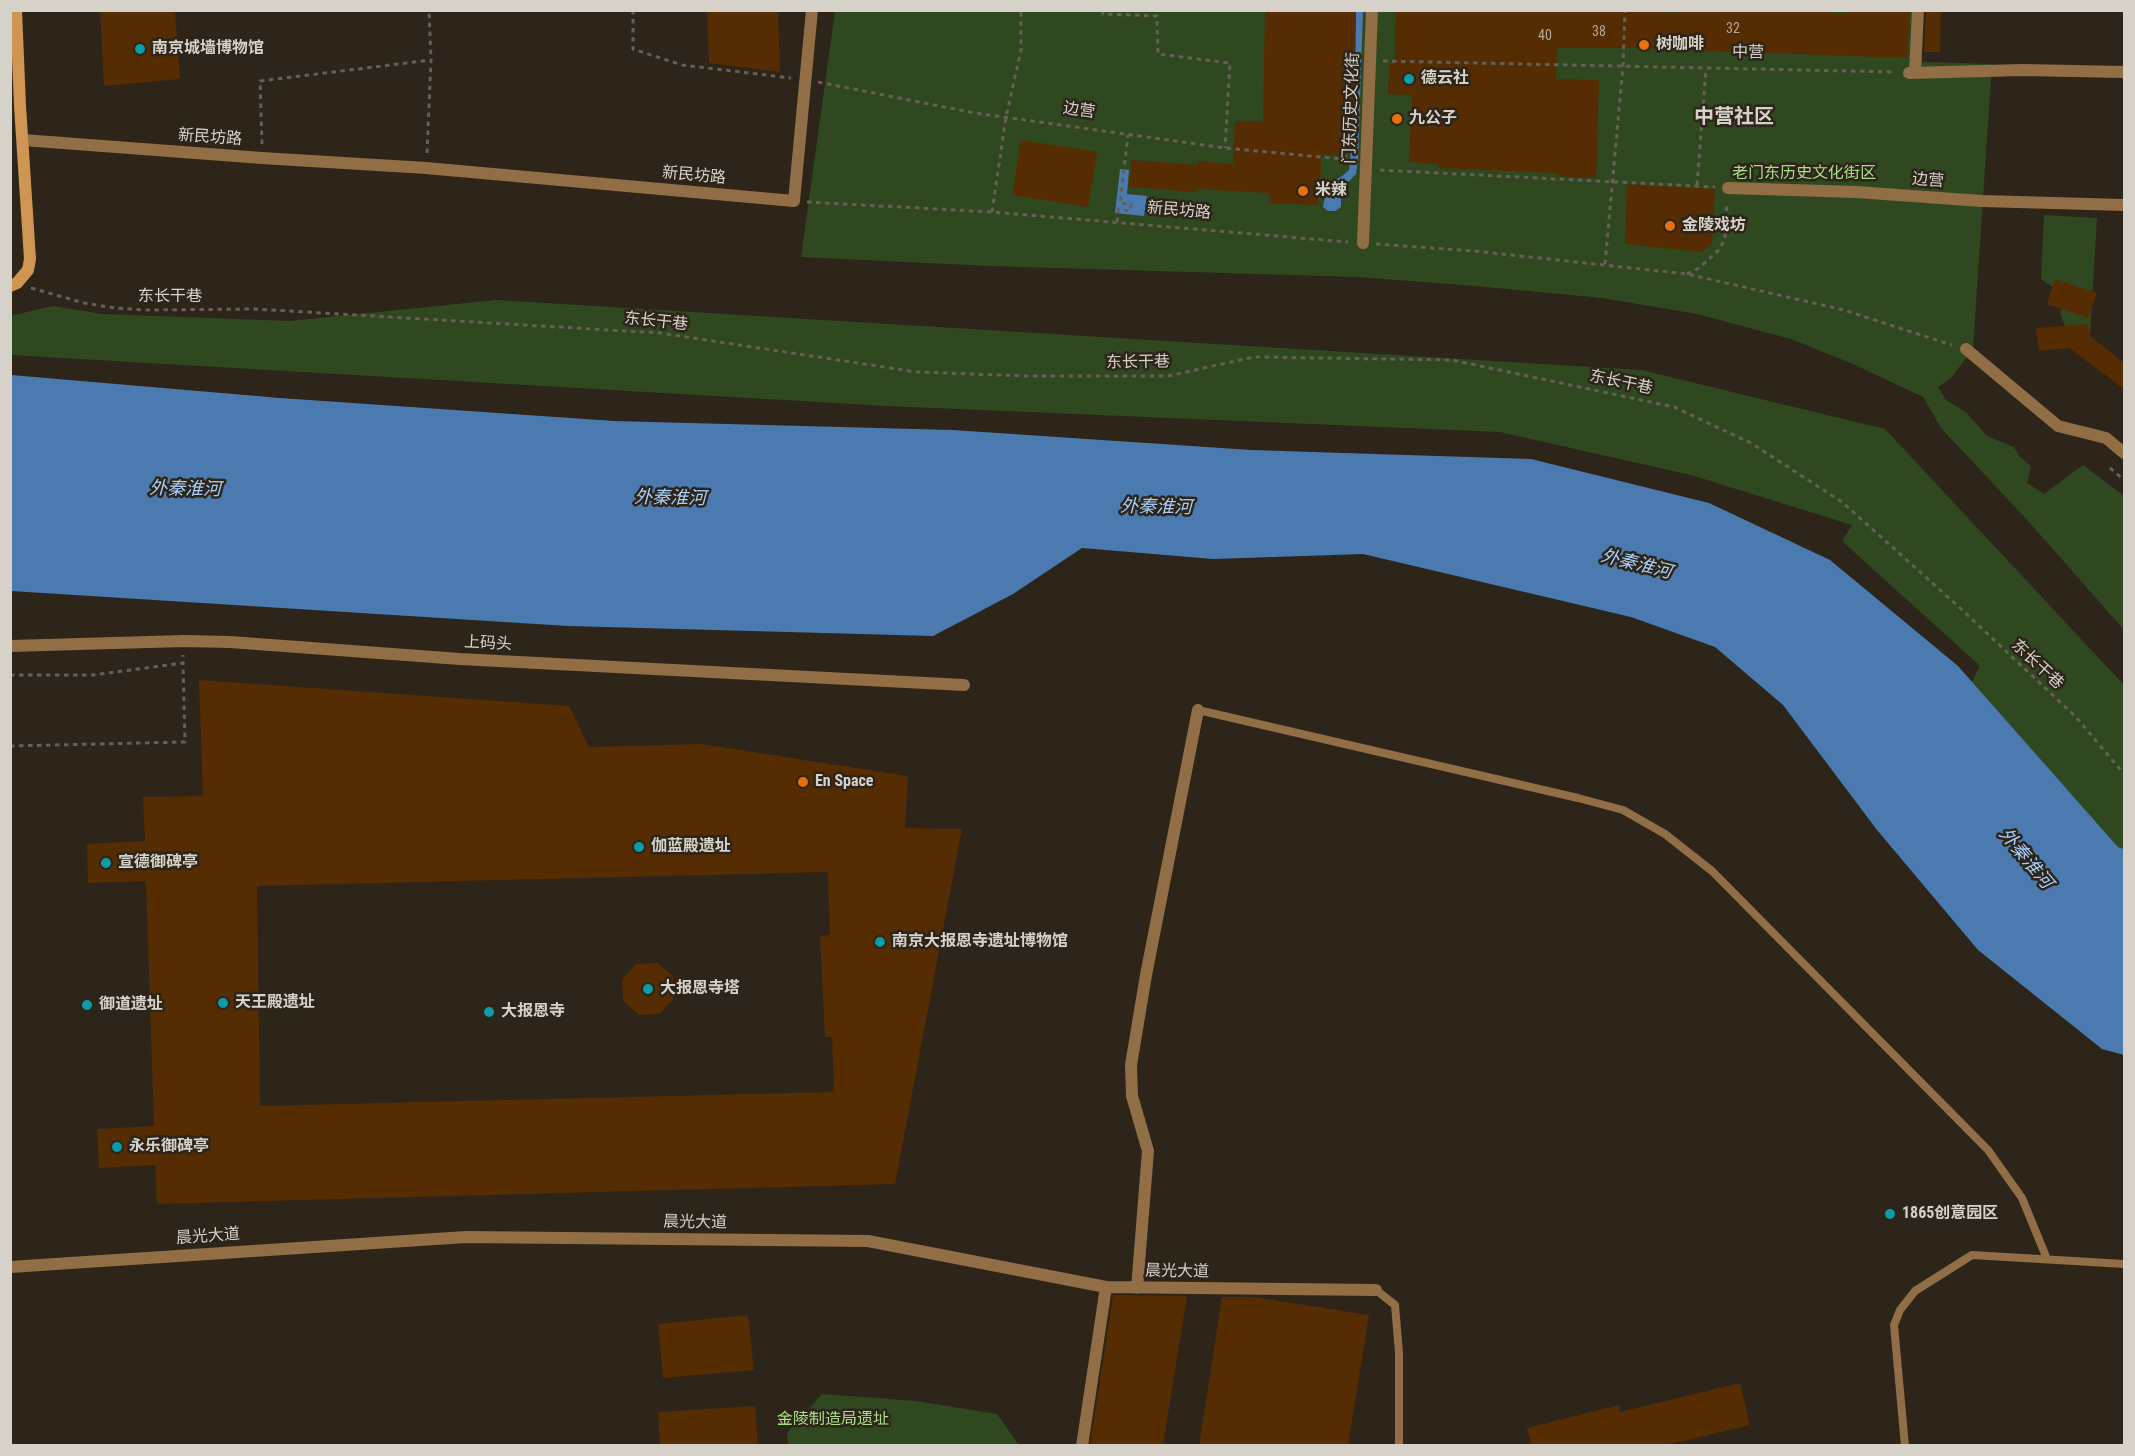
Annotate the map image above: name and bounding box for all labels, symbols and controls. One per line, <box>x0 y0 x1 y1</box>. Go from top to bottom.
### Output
house number: 32 <box>1726 21 1740 37</box>
house number: 38 <box>1592 24 1606 40</box>
house number: 40 <box>1538 28 1552 44</box>
place label: 树咖啡 <box>1656 35 1704 55</box>
marker: 树咖啡 <box>1637 38 1651 52</box>
place label: 南京城墙博物馆 <box>152 39 264 59</box>
marker: 南京城墙博物馆 <box>133 42 147 56</box>
street label: 中营 <box>1732 43 1764 63</box>
street label: 门东历史文化街 <box>1340 52 1364 164</box>
place label: 德云社 <box>1421 69 1469 89</box>
marker: 德云社 <box>1402 72 1416 86</box>
street label: 边营 <box>1062 99 1096 123</box>
district label: 中营社区 <box>1694 106 1774 130</box>
place label: 九公子 <box>1409 109 1457 129</box>
marker: 九公子 <box>1390 112 1404 126</box>
street label: 新民坊路 <box>177 126 243 150</box>
street label: 新民坊路 <box>661 164 727 188</box>
park label: 老门东历史文化街区 <box>1732 164 1876 184</box>
street label: 边营 <box>1911 170 1945 192</box>
place label: 米辣 <box>1315 181 1347 201</box>
marker: 米辣 <box>1296 184 1310 198</box>
street label: 新民坊路 <box>1146 199 1212 223</box>
place label: 金陵戏坊 <box>1682 216 1746 236</box>
marker: 金陵戏坊 <box>1663 219 1677 233</box>
street label: 东长干巷 <box>138 287 202 307</box>
street label: 东长干巷 <box>623 309 689 335</box>
street label: 东长干巷 <box>1106 353 1170 373</box>
street label: 东长干巷 <box>1588 367 1654 399</box>
water label: 外秦淮河 <box>149 479 221 501</box>
water label: 外秦淮河 <box>634 488 706 510</box>
water label: 外秦淮河 <box>1120 497 1192 519</box>
water label: 外秦淮河 <box>1598 546 1674 584</box>
street label: 上码头 <box>464 633 512 655</box>
street label: 东长干巷 <box>2007 636 2067 694</box>
place label: En Space <box>815 772 874 792</box>
marker: En Space <box>796 775 810 789</box>
water label: 外秦淮河 <box>1994 824 2056 894</box>
place label: 伽蓝殿遗址 <box>651 837 731 857</box>
marker: 伽蓝殿遗址 <box>632 840 646 854</box>
place label: 宣德御碑亭 <box>118 853 198 873</box>
marker: 宣德御碑亭 <box>99 856 113 870</box>
place label: 南京大报恩寺遗址博物馆 <box>892 932 1068 952</box>
marker: 南京大报恩寺遗址博物馆 <box>873 935 887 949</box>
place label: 大报恩寺塔 <box>660 979 740 999</box>
marker: 大报恩寺塔 <box>641 982 655 996</box>
place label: 天王殿遗址 <box>235 993 315 1013</box>
place label: 御道遗址 <box>99 995 163 1015</box>
marker: 天王殿遗址 <box>216 996 230 1010</box>
marker: 御道遗址 <box>80 998 94 1012</box>
place label: 大报恩寺 <box>501 1002 565 1022</box>
marker: 大报恩寺 <box>482 1005 496 1019</box>
place label: 永乐御碑亭 <box>129 1137 209 1157</box>
marker: 永乐御碑亭 <box>110 1140 124 1154</box>
place label: 1865创意园区 <box>1902 1204 1998 1224</box>
marker: 1865创意园区 <box>1883 1207 1897 1221</box>
street label: 晨光大道 <box>663 1213 727 1233</box>
street label: 晨光大道 <box>175 1225 241 1249</box>
street label: 晨光大道 <box>1145 1262 1209 1282</box>
park label: 金陵制造局遗址 <box>777 1410 889 1430</box>

